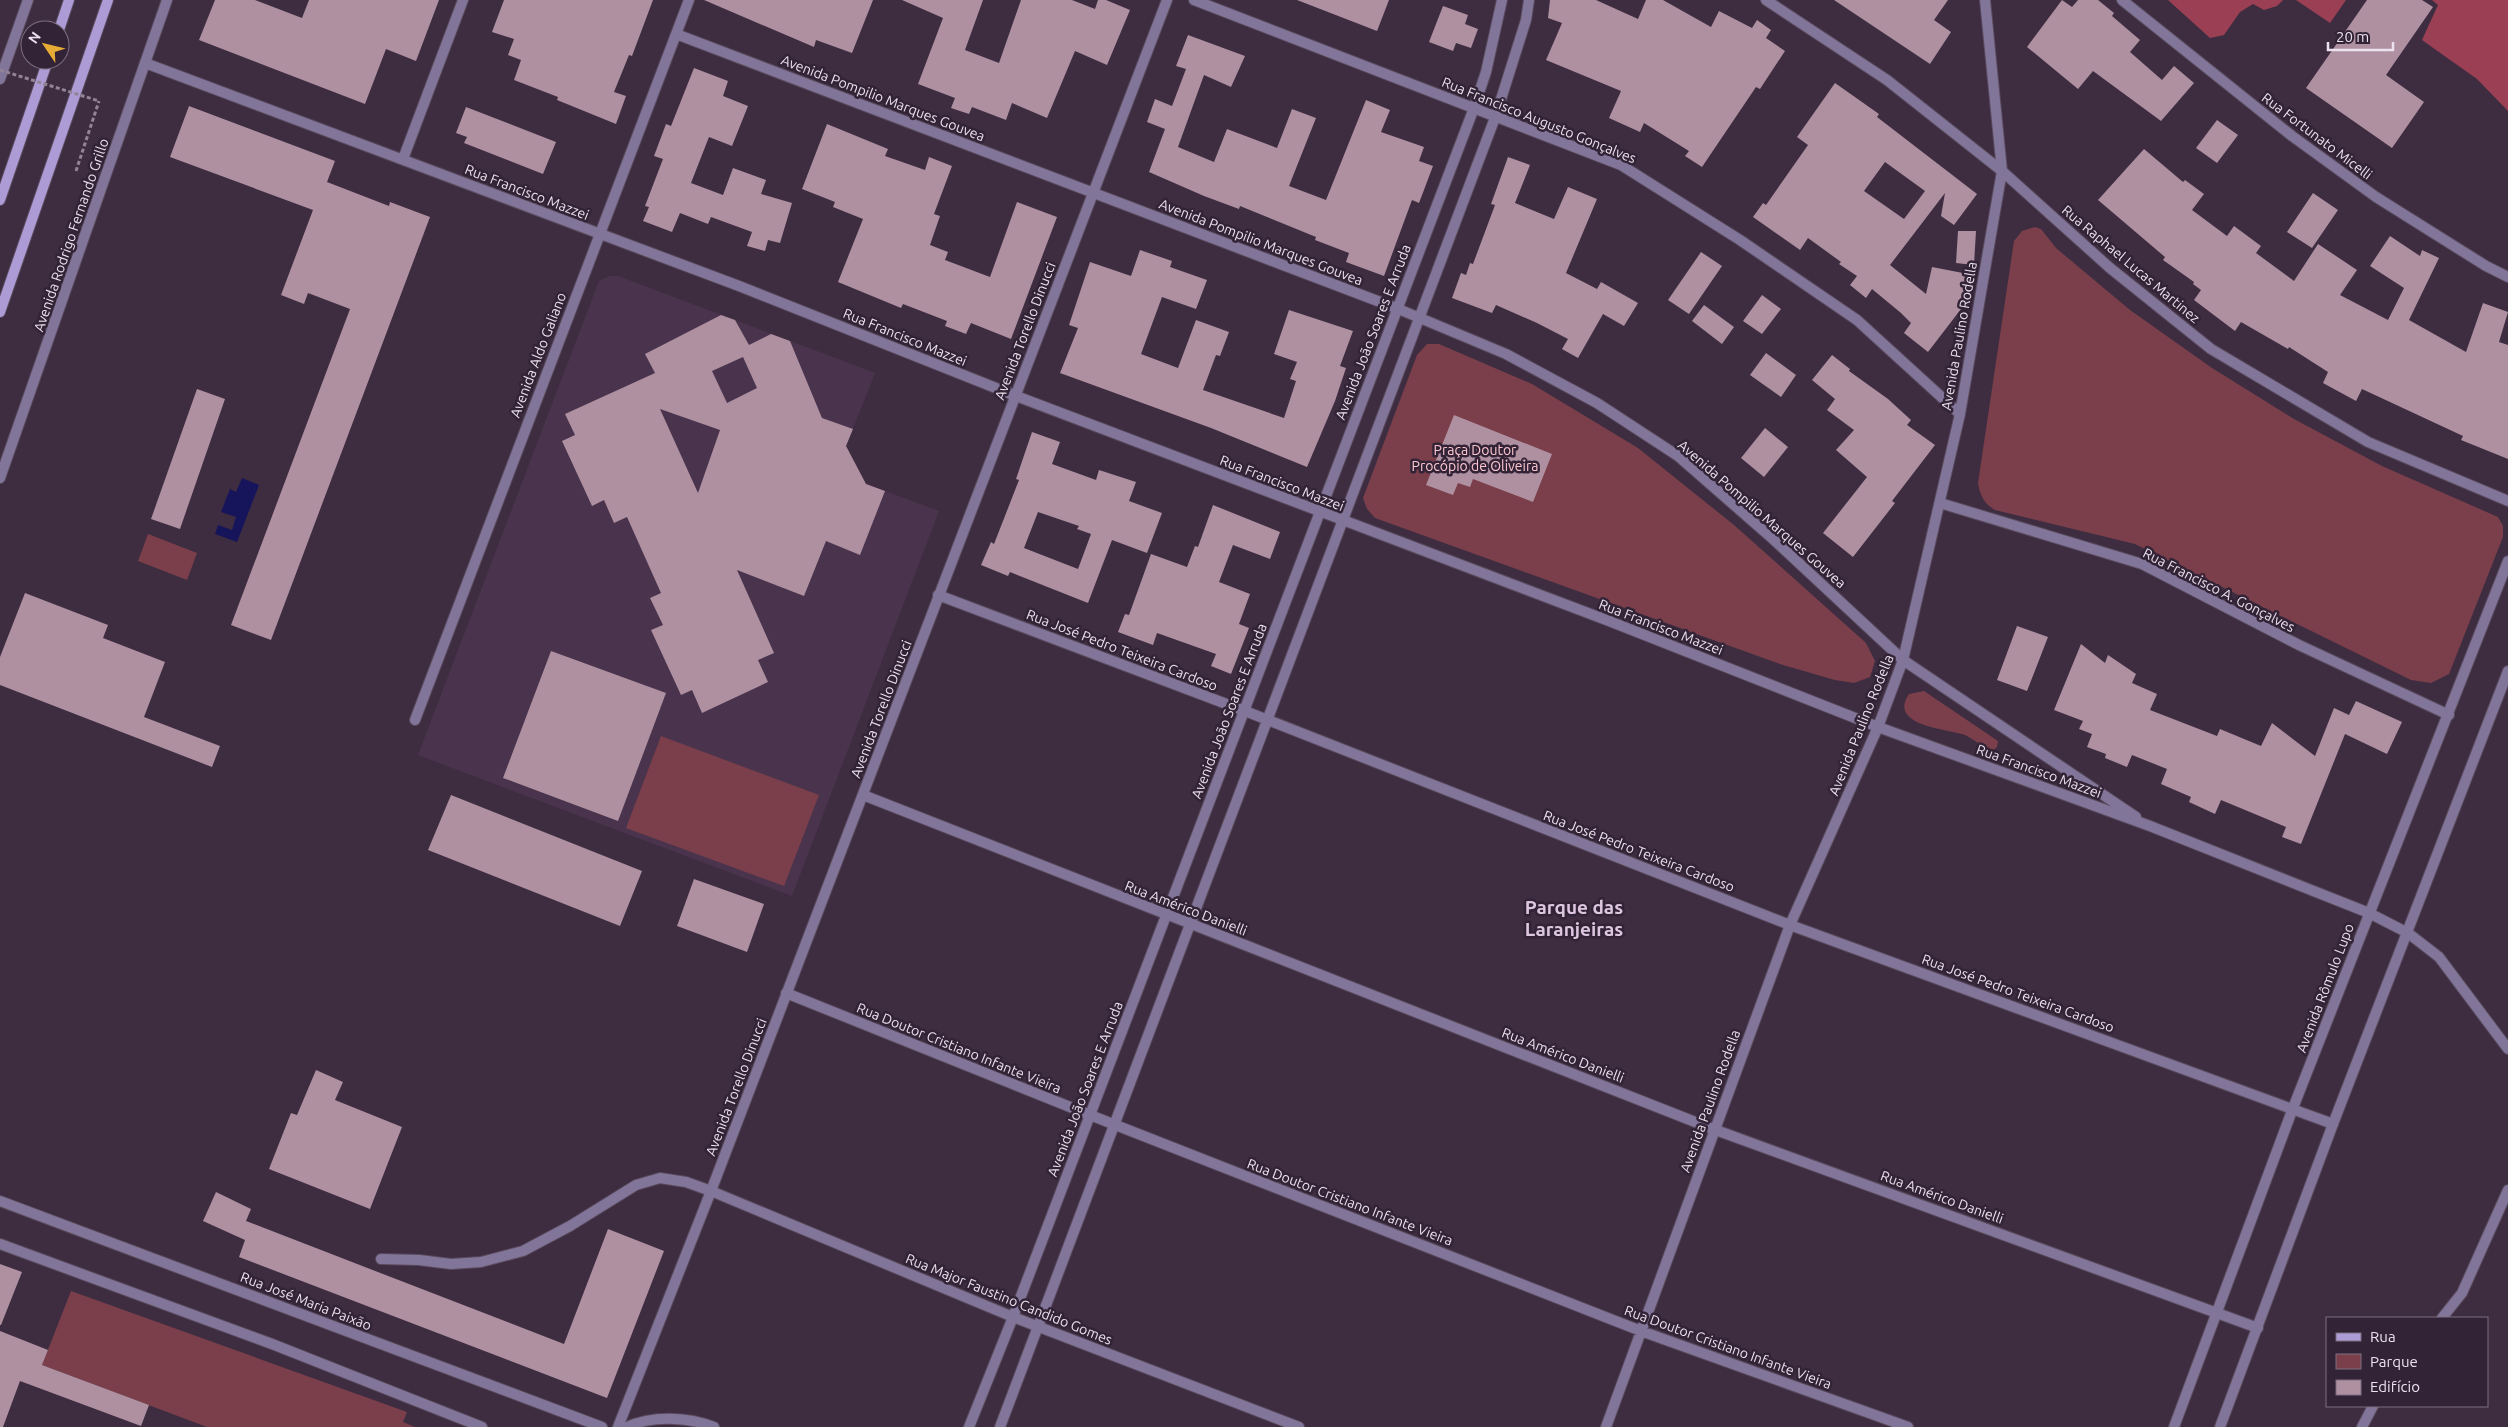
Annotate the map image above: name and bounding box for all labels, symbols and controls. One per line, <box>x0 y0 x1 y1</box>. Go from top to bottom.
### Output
north arrow <box>20 20 70 70</box>
scale bar <box>2328 20 2393 52</box>
text: 20 m <box>2336 28 2369 45</box>
text: N <box>25 29 44 46</box>
street label: Avenida Pompilio Marques Gouvea <box>779 52 987 144</box>
street label: Rua Francisco Augusto Gonçalves <box>1440 74 1638 166</box>
street label: Rua Fortunato Micelli <box>2259 89 2375 183</box>
street label: Avenida Rodrigo Fernando Grillo <box>30 136 112 334</box>
street label: Rua Francisco Mazzei <box>463 161 591 223</box>
street label: Avenida Pompilio Marques Gouvea <box>1157 196 1365 288</box>
street label: Rua Raphael Lucas Martinez <box>2059 202 2203 326</box>
street label: Avenida João Soares E Arruda <box>1332 242 1414 422</box>
street label: Avenida Torello Dinucci <box>991 260 1059 402</box>
street label: Avenida Paulino Rodella <box>1938 260 1980 412</box>
street label: Avenida Aldo Galiano <box>507 290 569 420</box>
street label: Rua Francisco Mazzei <box>841 305 969 369</box>
street label: Avenida Pompilio Marques Gouvea <box>1675 437 1849 591</box>
park label: Praça Doutor Procópio de Oliveira <box>1412 442 1538 474</box>
street label: Rua Francisco Mazzei <box>1218 452 1346 514</box>
street label: Rua Francisco A. Gonçalves <box>2140 545 2298 635</box>
street label: Rua Francisco Mazzei <box>1597 596 1725 658</box>
street label: Rua José Pedro Teixeira Cardoso <box>1024 606 1220 694</box>
street label: Avenida João Soares E Arruda <box>1188 621 1270 801</box>
street label: Avenida Torello Dinucci <box>847 638 915 780</box>
street label: Avenida Paulino Rodella <box>1825 652 1897 798</box>
street label: Rua Francisco Mazzei <box>1974 741 2104 801</box>
street label: Rua José Pedro Teixeira Cardoso <box>1541 807 1737 895</box>
street label: Rua Américo Danielli <box>1123 877 1249 939</box>
district label: Parque das Laranjeiras <box>1525 896 1623 940</box>
street label: Avenida Rômulo Lupo <box>2293 921 2357 1055</box>
street label: Rua José Pedro Teixeira Cardoso <box>1920 951 2116 1035</box>
street label: Avenida João Soares E Arruda <box>1044 999 1126 1179</box>
street label: Rua Doutor Cristiano Infante Vieira <box>854 1000 1064 1096</box>
street label: Avenida Torello Dinucci <box>702 1016 770 1158</box>
street label: Rua Américo Danielli <box>1500 1024 1626 1086</box>
street label: Avenida Paulino Rodella <box>1677 1027 1743 1175</box>
street label: Rua Doutor Cristiano Infante Vieira <box>1245 1155 1455 1249</box>
street label: Rua Américo Danielli <box>1878 1167 2006 1227</box>
street label: Rua Major Faustino Candido Gomes <box>903 1250 1115 1348</box>
street label: Rua José Maria Paixão <box>238 1269 374 1333</box>
street label: Rua Doutor Cristiano Infante Vieira <box>1622 1302 1834 1392</box>
legend <box>2326 1317 2488 1407</box>
text: Rua <box>2370 1328 2396 1345</box>
text: Parque <box>2370 1353 2418 1370</box>
text: Edifício <box>2370 1378 2420 1395</box>

